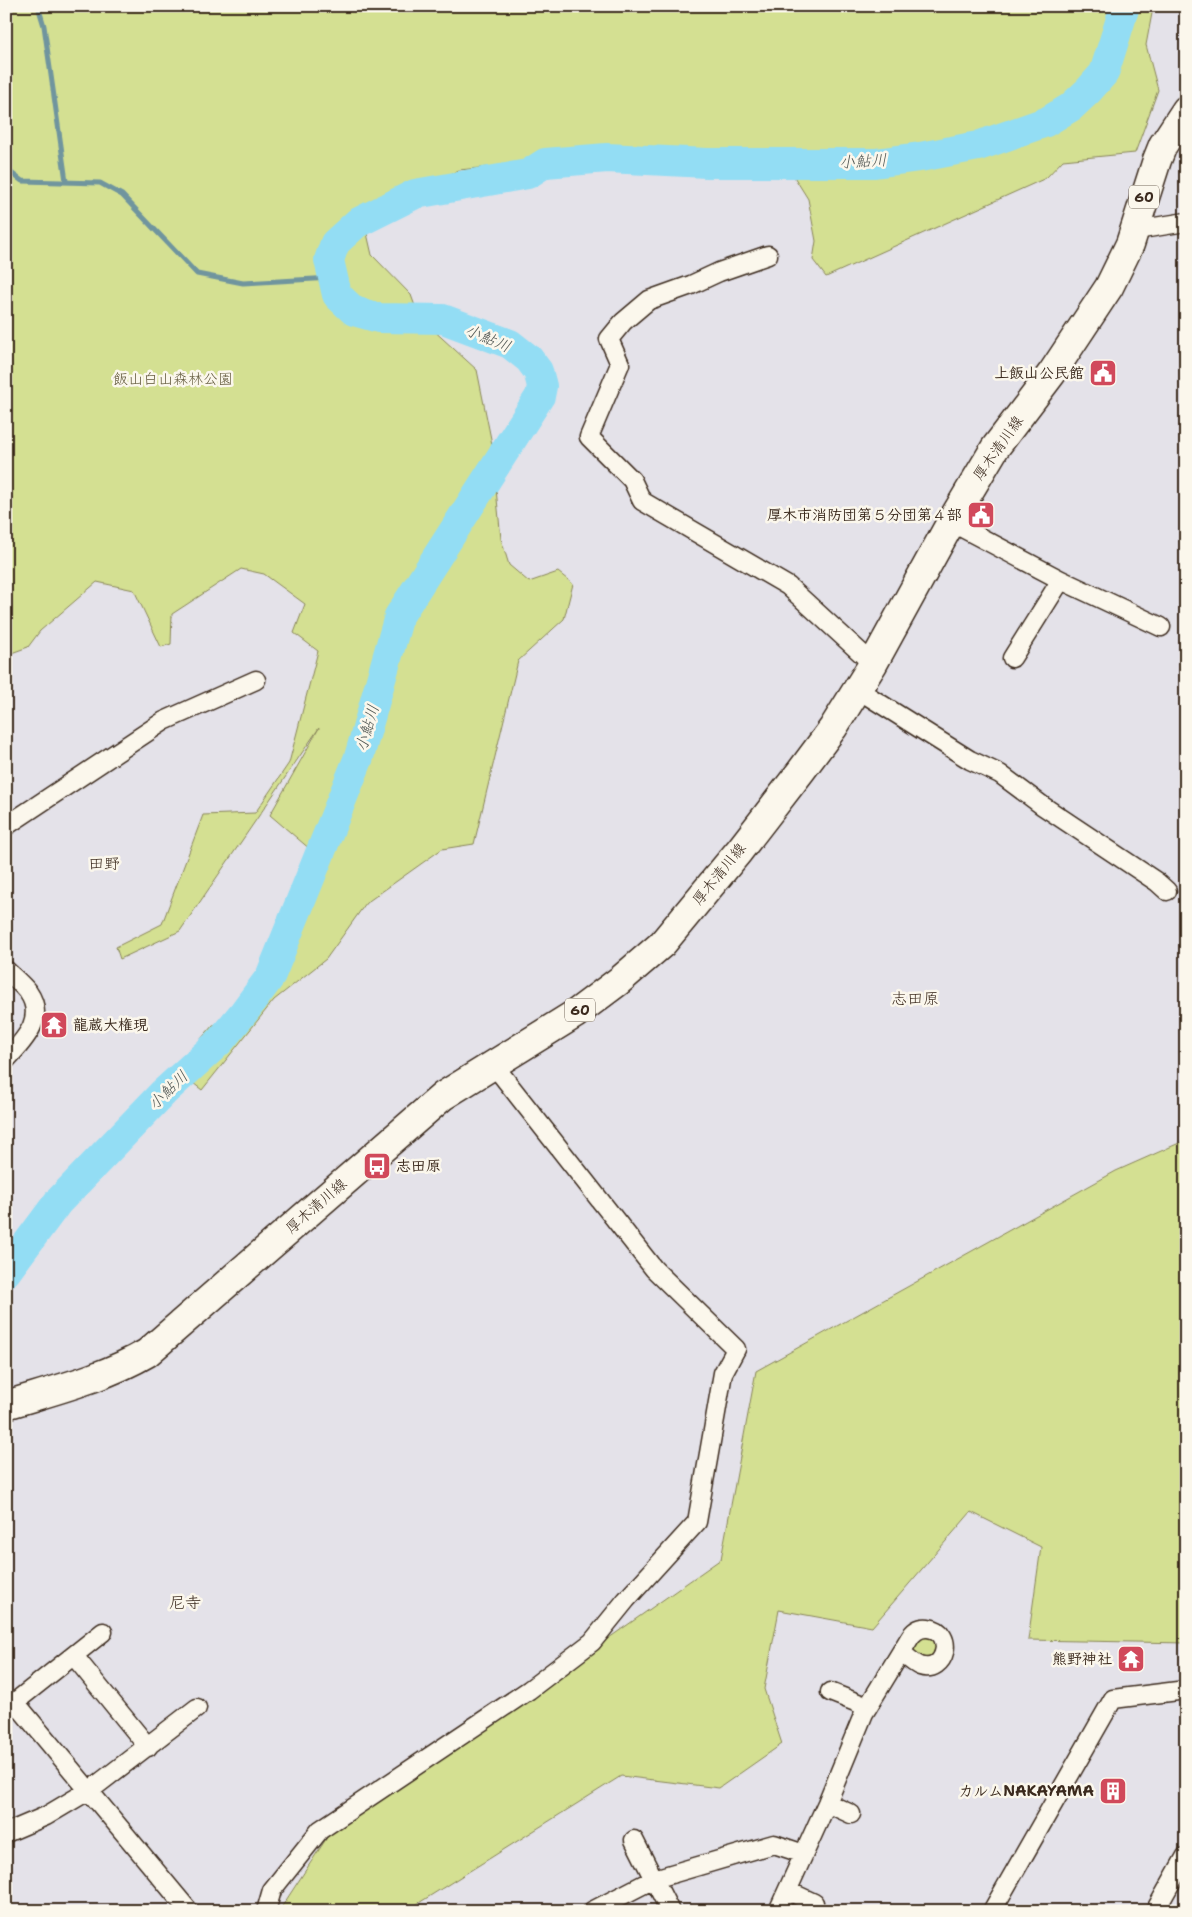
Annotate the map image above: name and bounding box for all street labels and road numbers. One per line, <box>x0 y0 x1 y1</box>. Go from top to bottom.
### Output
road number: 60 <box>1129 186 1159 208</box>
street label: 厚木清川線 <box>968 412 1028 484</box>
street label: 厚木清川線 <box>688 839 750 909</box>
road number: 60 <box>565 998 595 1022</box>
street label: 厚木清川線 <box>281 1174 351 1238</box>

